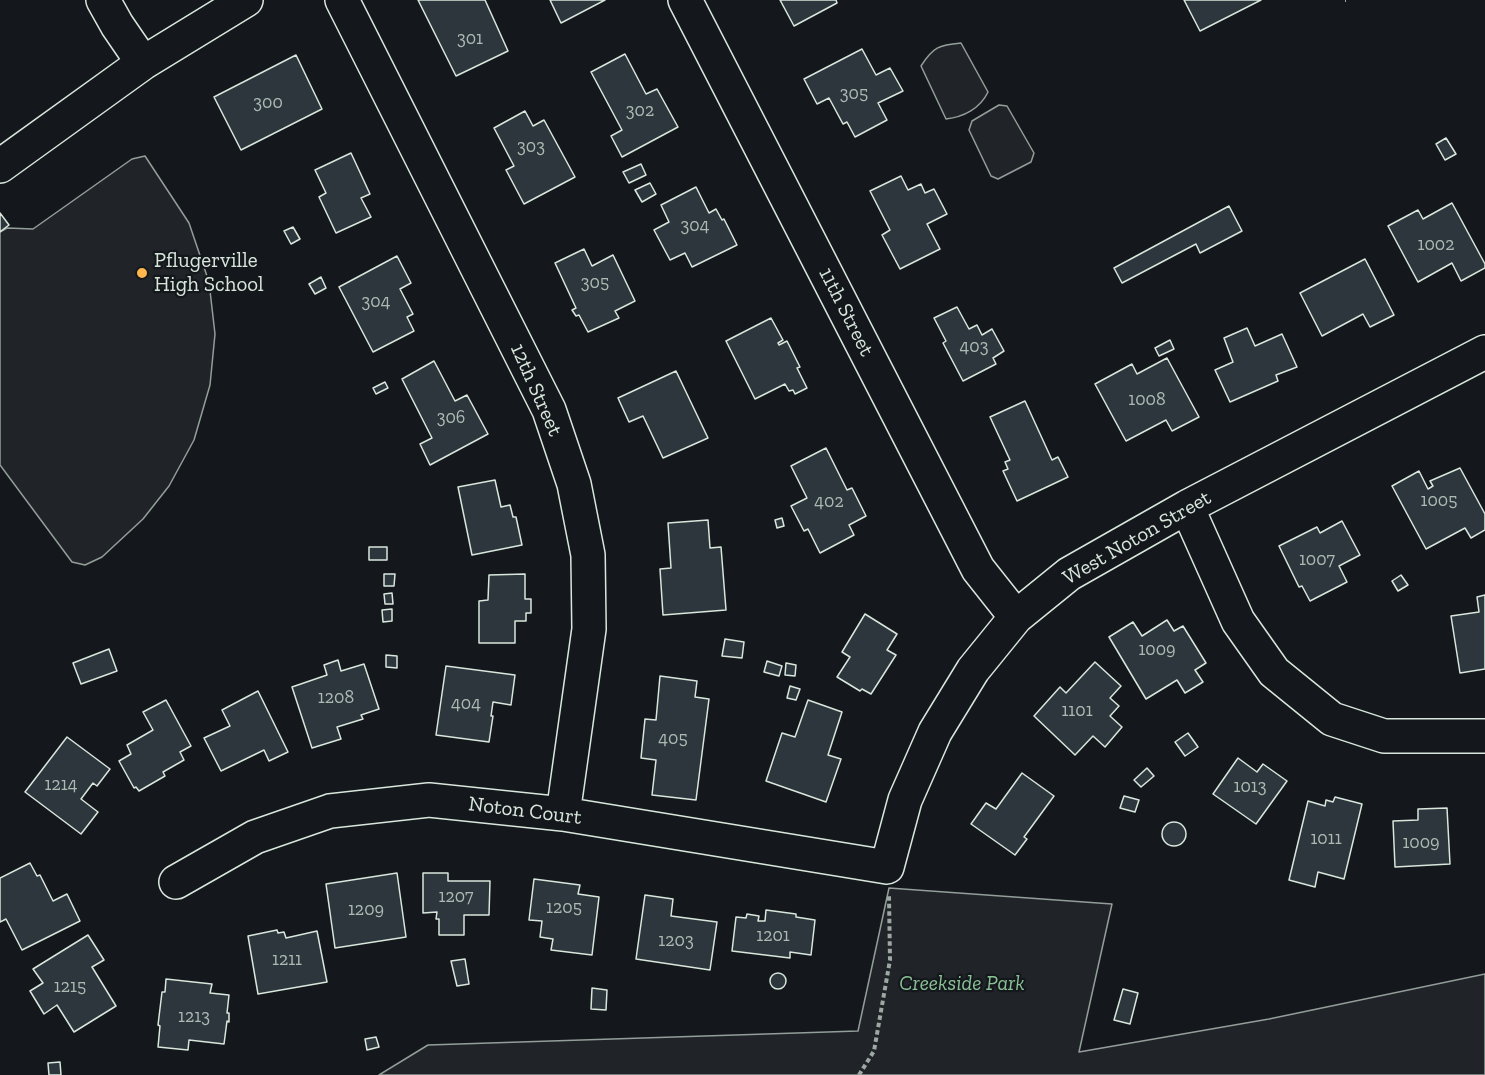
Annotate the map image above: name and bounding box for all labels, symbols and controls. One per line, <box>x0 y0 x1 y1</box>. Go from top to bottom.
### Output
house number: 301 <box>457 28 483 50</box>
house number: 305 <box>840 83 868 105</box>
house number: 300 <box>253 92 283 114</box>
house number: 302 <box>626 100 654 122</box>
house number: 303 <box>517 136 545 158</box>
house number: 304 <box>681 215 709 237</box>
house number: 1002 <box>1418 234 1454 256</box>
place label: Pflugerville High School <box>154 248 264 298</box>
street label: 11th Street <box>813 264 879 360</box>
marker: Pflugerville High School <box>135 266 149 280</box>
house number: 305 <box>581 272 609 294</box>
house number: 304 <box>362 291 390 313</box>
house number: 403 <box>960 336 988 358</box>
street label: 12th Street <box>504 340 568 440</box>
house number: 1008 <box>1128 389 1166 411</box>
house number: 306 <box>437 407 465 429</box>
street label: West Noton Street <box>1058 485 1216 591</box>
house number: 1005 <box>1421 490 1457 512</box>
house number: 402 <box>814 491 844 513</box>
house number: 1007 <box>1299 549 1335 571</box>
house number: 1009 <box>1138 639 1176 661</box>
house number: 1208 <box>318 687 354 709</box>
house number: 404 <box>451 693 481 715</box>
house number: 1101 <box>1061 700 1093 722</box>
house number: 405 <box>658 728 688 750</box>
house number: 1214 <box>45 774 77 796</box>
house number: 1013 <box>1233 776 1267 798</box>
street label: Noton Court <box>467 792 583 830</box>
house number: 1011 <box>1310 828 1342 850</box>
house number: 1009 <box>1402 832 1440 854</box>
house number: 1207 <box>438 886 474 908</box>
house number: 1205 <box>546 897 582 919</box>
house number: 1209 <box>348 899 384 921</box>
house number: 1201 <box>756 925 790 947</box>
house number: 1203 <box>658 930 694 952</box>
house number: 1211 <box>272 949 302 971</box>
park label: Creekside Park <box>899 971 1025 997</box>
house number: 1215 <box>54 976 86 998</box>
house number: 1213 <box>178 1006 210 1028</box>

